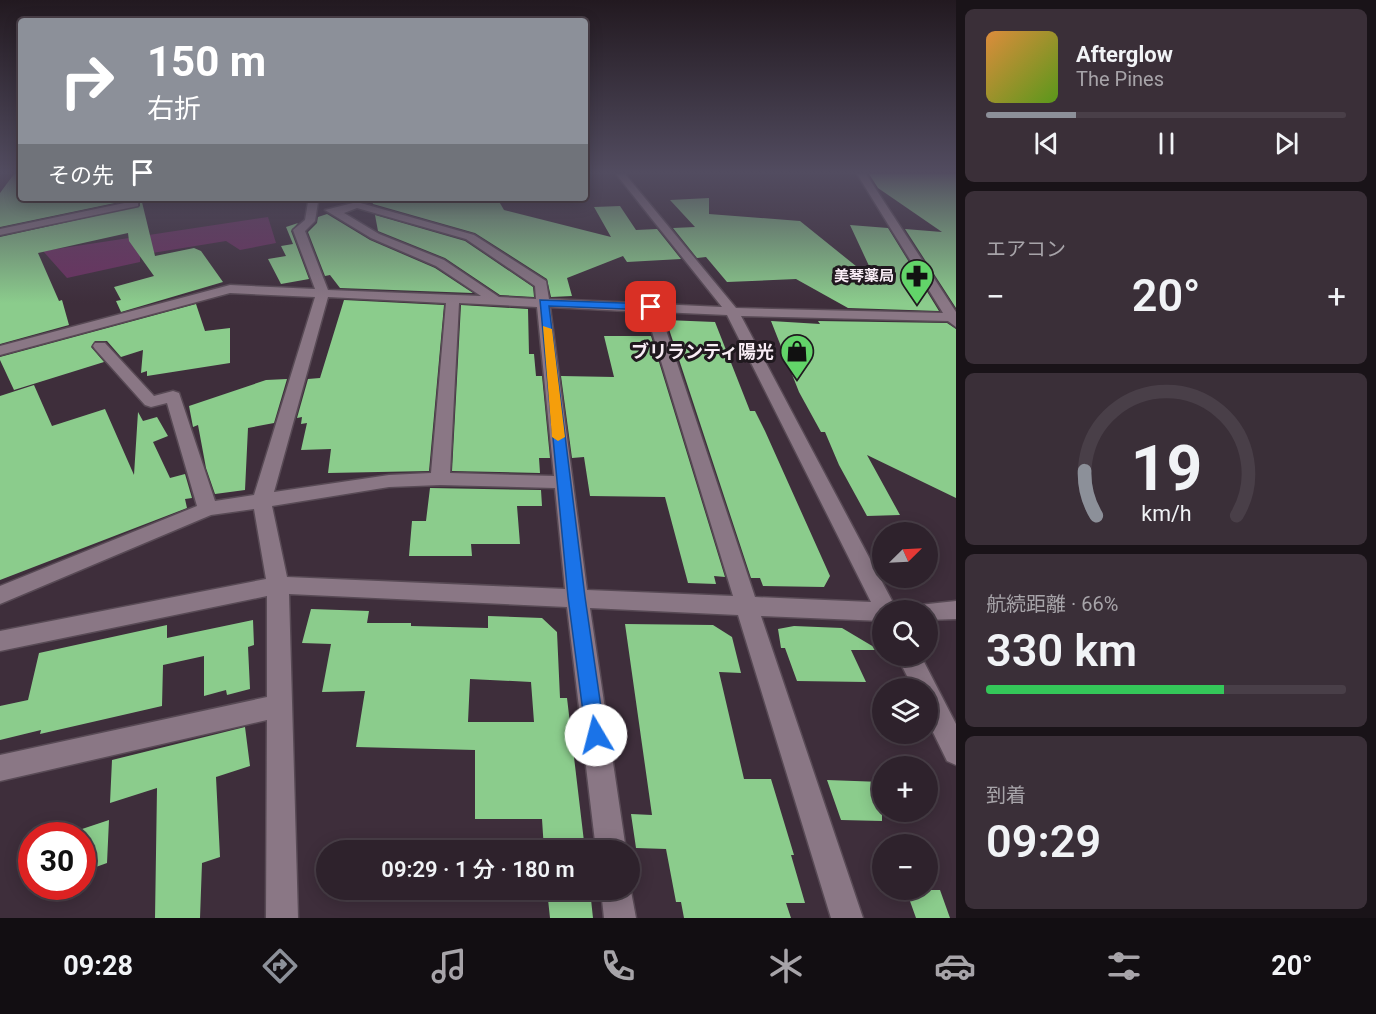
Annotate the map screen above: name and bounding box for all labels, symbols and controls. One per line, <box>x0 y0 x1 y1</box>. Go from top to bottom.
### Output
text: 150 m <box>147 37 266 86</box>
icon: right <box>48 42 126 120</box>
text: Afterglow <box>1076 42 1173 67</box>
text: The Pines <box>1076 67 1164 91</box>
text: 右折 <box>147 93 201 125</box>
icon: previous <box>1030 127 1063 160</box>
icon: pause <box>1150 127 1183 160</box>
icon: next <box>1270 127 1303 160</box>
icon: arrive <box>126 156 159 189</box>
text: その先 <box>48 163 114 188</box>
text: エアコン <box>986 237 1066 261</box>
pharmacy icon: 美琴薬局 <box>899 258 935 305</box>
place label: 美琴薬局 <box>834 267 894 285</box>
text: 20° <box>1132 269 1200 322</box>
text: − <box>986 277 1005 316</box>
text: + <box>1327 277 1346 316</box>
pin <box>625 281 676 332</box>
icon: arrive <box>634 290 667 323</box>
shop icon: ブリランティ陽光 <box>779 333 815 380</box>
place label: ブリランティ陽光 <box>631 341 774 362</box>
text: 19 <box>1130 432 1202 505</box>
text: km/h <box>1141 501 1191 526</box>
north arrow <box>872 522 938 588</box>
map controls <box>872 522 938 900</box>
text: 航続距離 · 66% <box>986 592 1118 616</box>
button: search <box>872 600 938 666</box>
text: 330 km <box>986 624 1137 677</box>
button: layers <box>872 678 938 744</box>
position arrow <box>564 703 628 767</box>
button: + <box>872 756 938 822</box>
text: 到着 <box>986 783 1026 807</box>
text: 09:29 <box>986 815 1101 868</box>
speed limit sign: 30 <box>18 822 96 900</box>
button: − <box>872 834 938 900</box>
text: 09:29 · 1 分 · 180 m <box>381 857 575 882</box>
icon: directions <box>259 945 301 987</box>
icon: music <box>428 945 470 987</box>
icon: phone <box>597 945 639 987</box>
icon: climate <box>765 945 807 987</box>
icon: car <box>934 945 976 987</box>
icon: filters <box>1103 945 1145 987</box>
text: 09:28 <box>63 950 133 982</box>
text: 20° <box>1271 950 1313 982</box>

